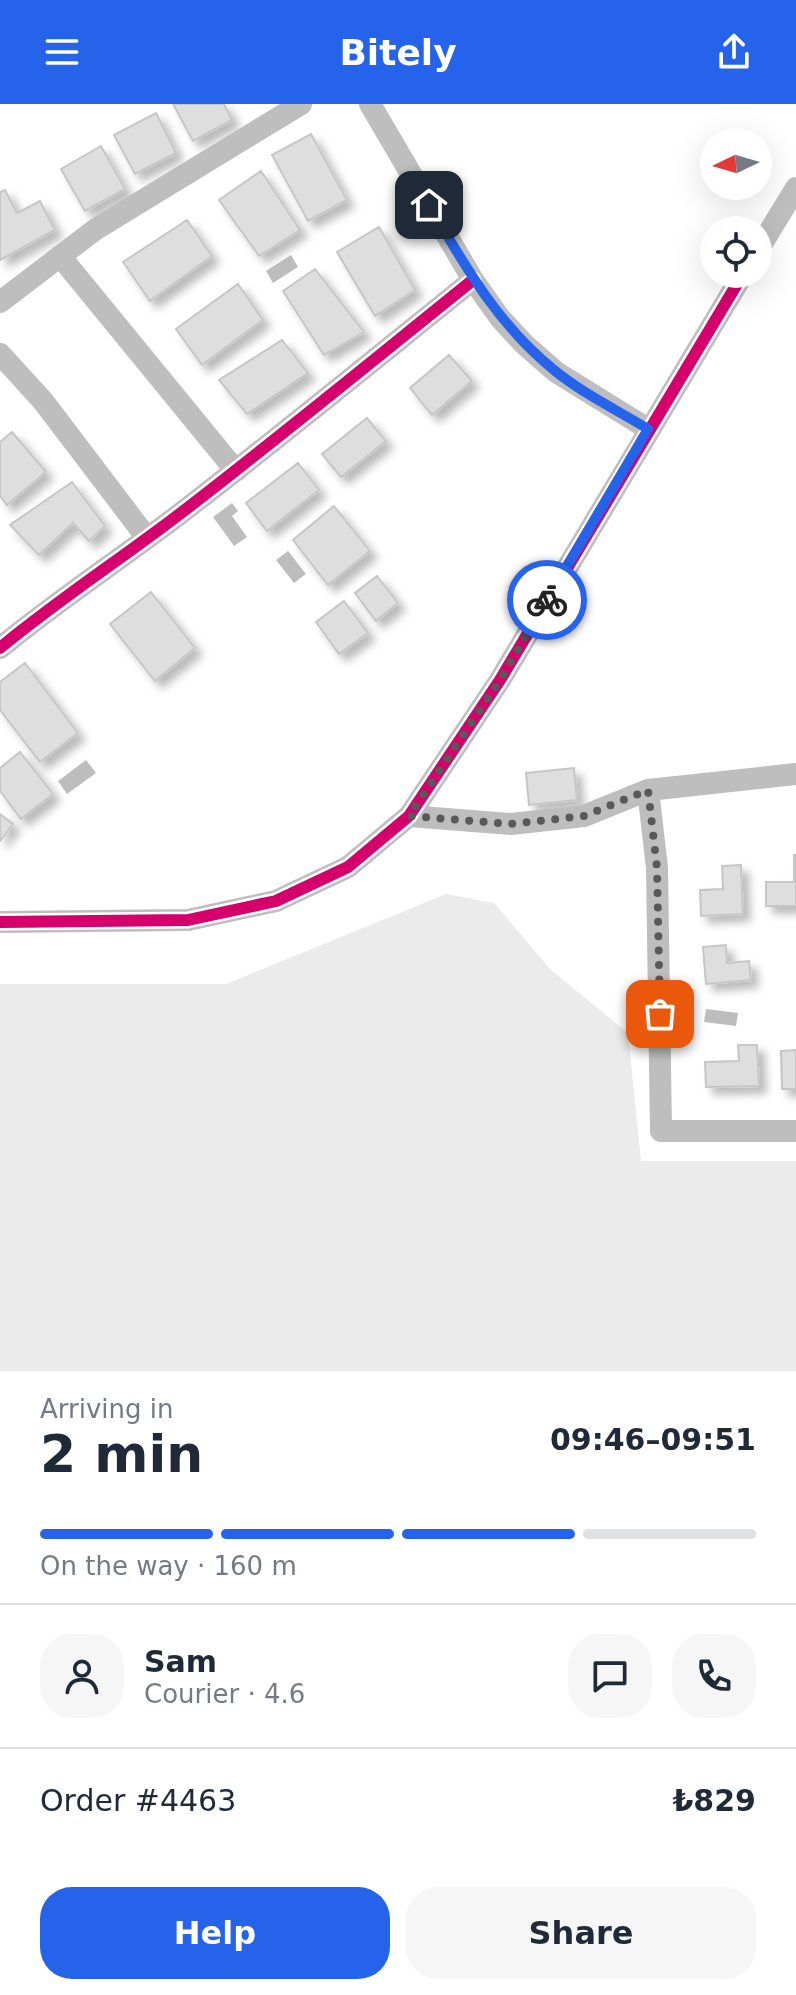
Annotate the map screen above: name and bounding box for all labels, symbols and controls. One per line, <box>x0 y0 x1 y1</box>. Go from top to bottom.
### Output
icon: menu <box>40 30 84 74</box>
icon: share <box>712 30 756 74</box>
text: Bitely <box>339 32 457 73</box>
north arrow <box>700 128 772 200</box>
map controls <box>700 128 772 288</box>
pin <box>395 171 463 239</box>
icon: home <box>407 183 451 227</box>
button: locate <box>700 216 772 288</box>
courier <box>507 560 587 640</box>
icon: bike <box>525 578 569 622</box>
pin <box>626 980 694 1048</box>
icon: bag <box>638 992 682 1036</box>
text: Arriving in <box>40 1394 174 1424</box>
text: 09:46–09:51 <box>550 1422 756 1457</box>
text: 2 min <box>40 1424 203 1484</box>
text: On the way · 160 m <box>40 1551 297 1581</box>
button: person <box>40 1634 124 1718</box>
button: chat <box>568 1634 652 1718</box>
button: phone <box>672 1634 756 1718</box>
text: Sam <box>144 1644 217 1679</box>
text: Courier · 4.6 <box>144 1679 305 1709</box>
text: Order #4463 <box>40 1783 236 1818</box>
text: ₺829 <box>673 1783 756 1818</box>
button: Help <box>40 1887 390 1979</box>
button: Share <box>406 1887 756 1979</box>

